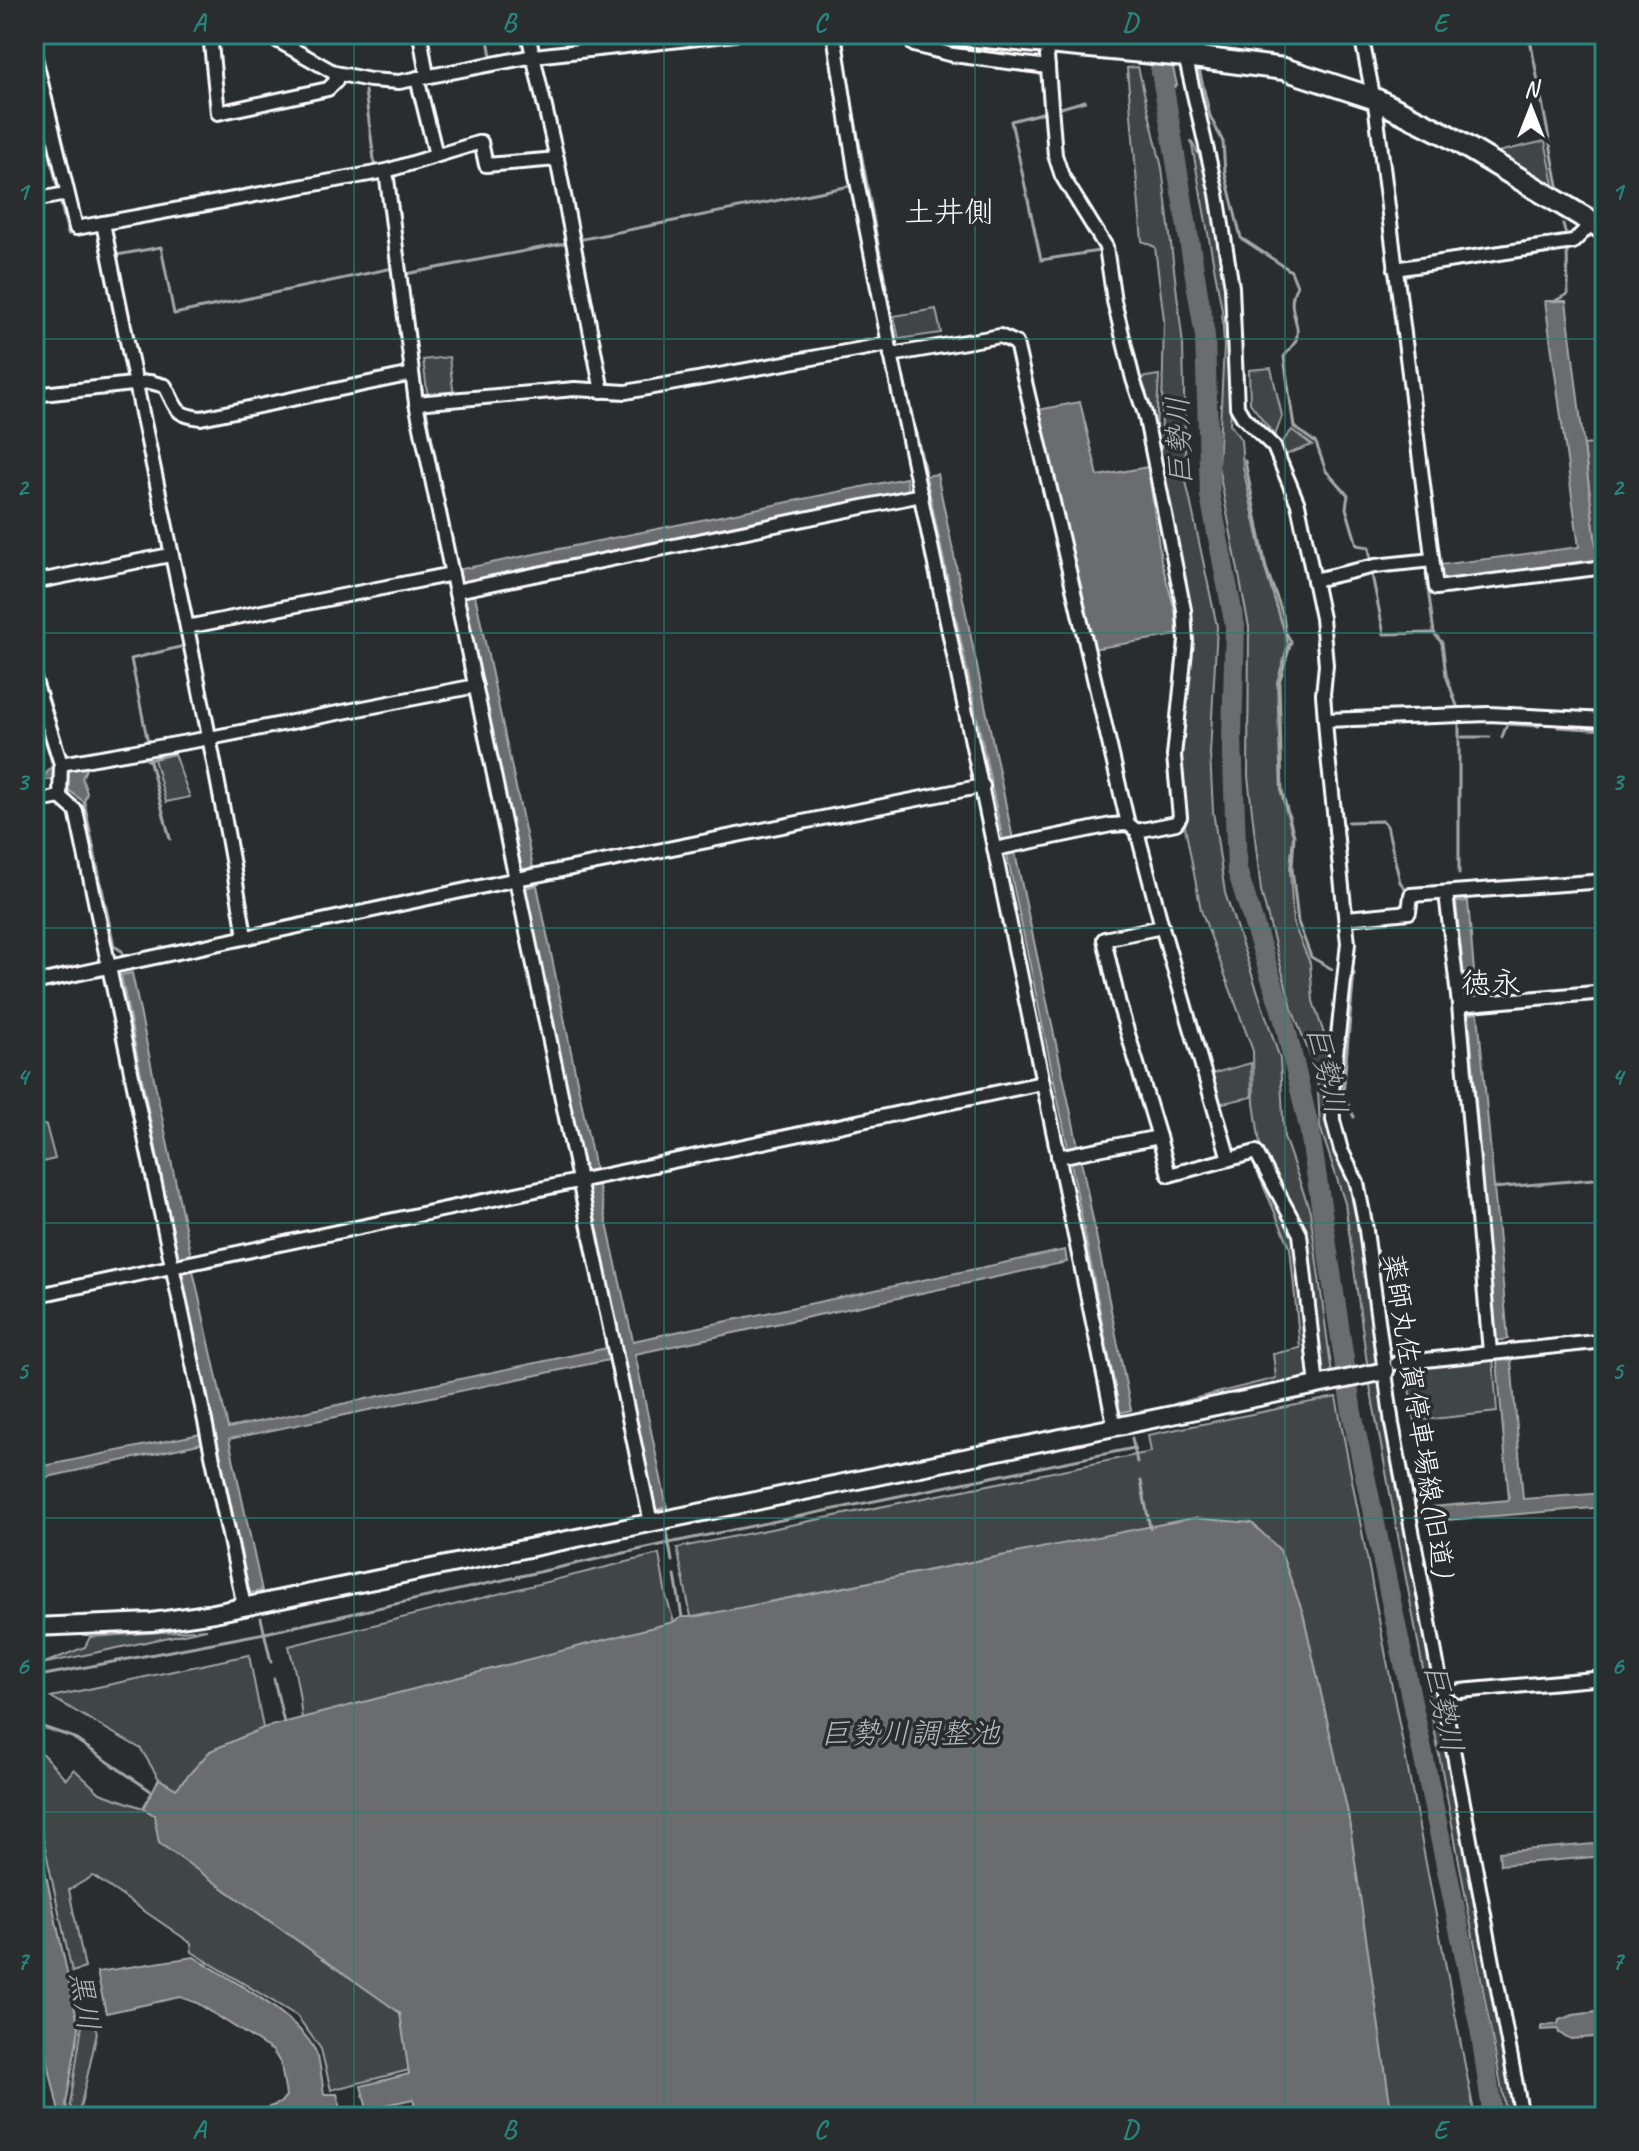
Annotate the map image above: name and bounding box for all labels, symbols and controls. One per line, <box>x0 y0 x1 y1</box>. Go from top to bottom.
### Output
text: A <box>192 6 207 39</box>
text: B <box>502 6 518 39</box>
text: C <box>814 6 830 39</box>
text: D <box>1122 6 1140 39</box>
text: E <box>1433 6 1451 39</box>
north arrow <box>1491 68 1571 148</box>
text: N <box>1524 75 1541 103</box>
text: 1 <box>16 175 31 208</box>
text: 1 <box>1611 175 1626 208</box>
district label: 土井側 <box>904 193 994 231</box>
water label: 巨勢川 <box>1158 395 1200 487</box>
text: 2 <box>16 470 30 503</box>
text: 2 <box>1611 470 1625 503</box>
text: 3 <box>16 765 30 798</box>
text: 3 <box>1611 765 1625 798</box>
district label: 徳永 <box>1461 964 1521 1002</box>
water label: 巨勢川 <box>1298 1022 1356 1118</box>
text: 4 <box>16 1060 31 1093</box>
text: 4 <box>1611 1060 1626 1093</box>
street label: 薬師丸佐賀停車場線(旧道) <box>1376 1251 1462 1581</box>
text: 5 <box>16 1354 30 1387</box>
text: 5 <box>1611 1354 1625 1387</box>
text: 6 <box>16 1649 30 1682</box>
text: 6 <box>1611 1649 1625 1682</box>
water label: 巨勢川 <box>1416 1660 1472 1756</box>
water label: 巨勢川調整池 <box>820 1714 1001 1752</box>
text: 7 <box>16 1944 30 1977</box>
text: 7 <box>1611 1944 1625 1977</box>
water label: 黒川 <box>62 1968 108 2034</box>
text: A <box>192 2113 207 2146</box>
text: B <box>502 2113 518 2146</box>
text: C <box>814 2113 830 2146</box>
text: D <box>1122 2113 1140 2146</box>
text: E <box>1433 2113 1451 2146</box>

